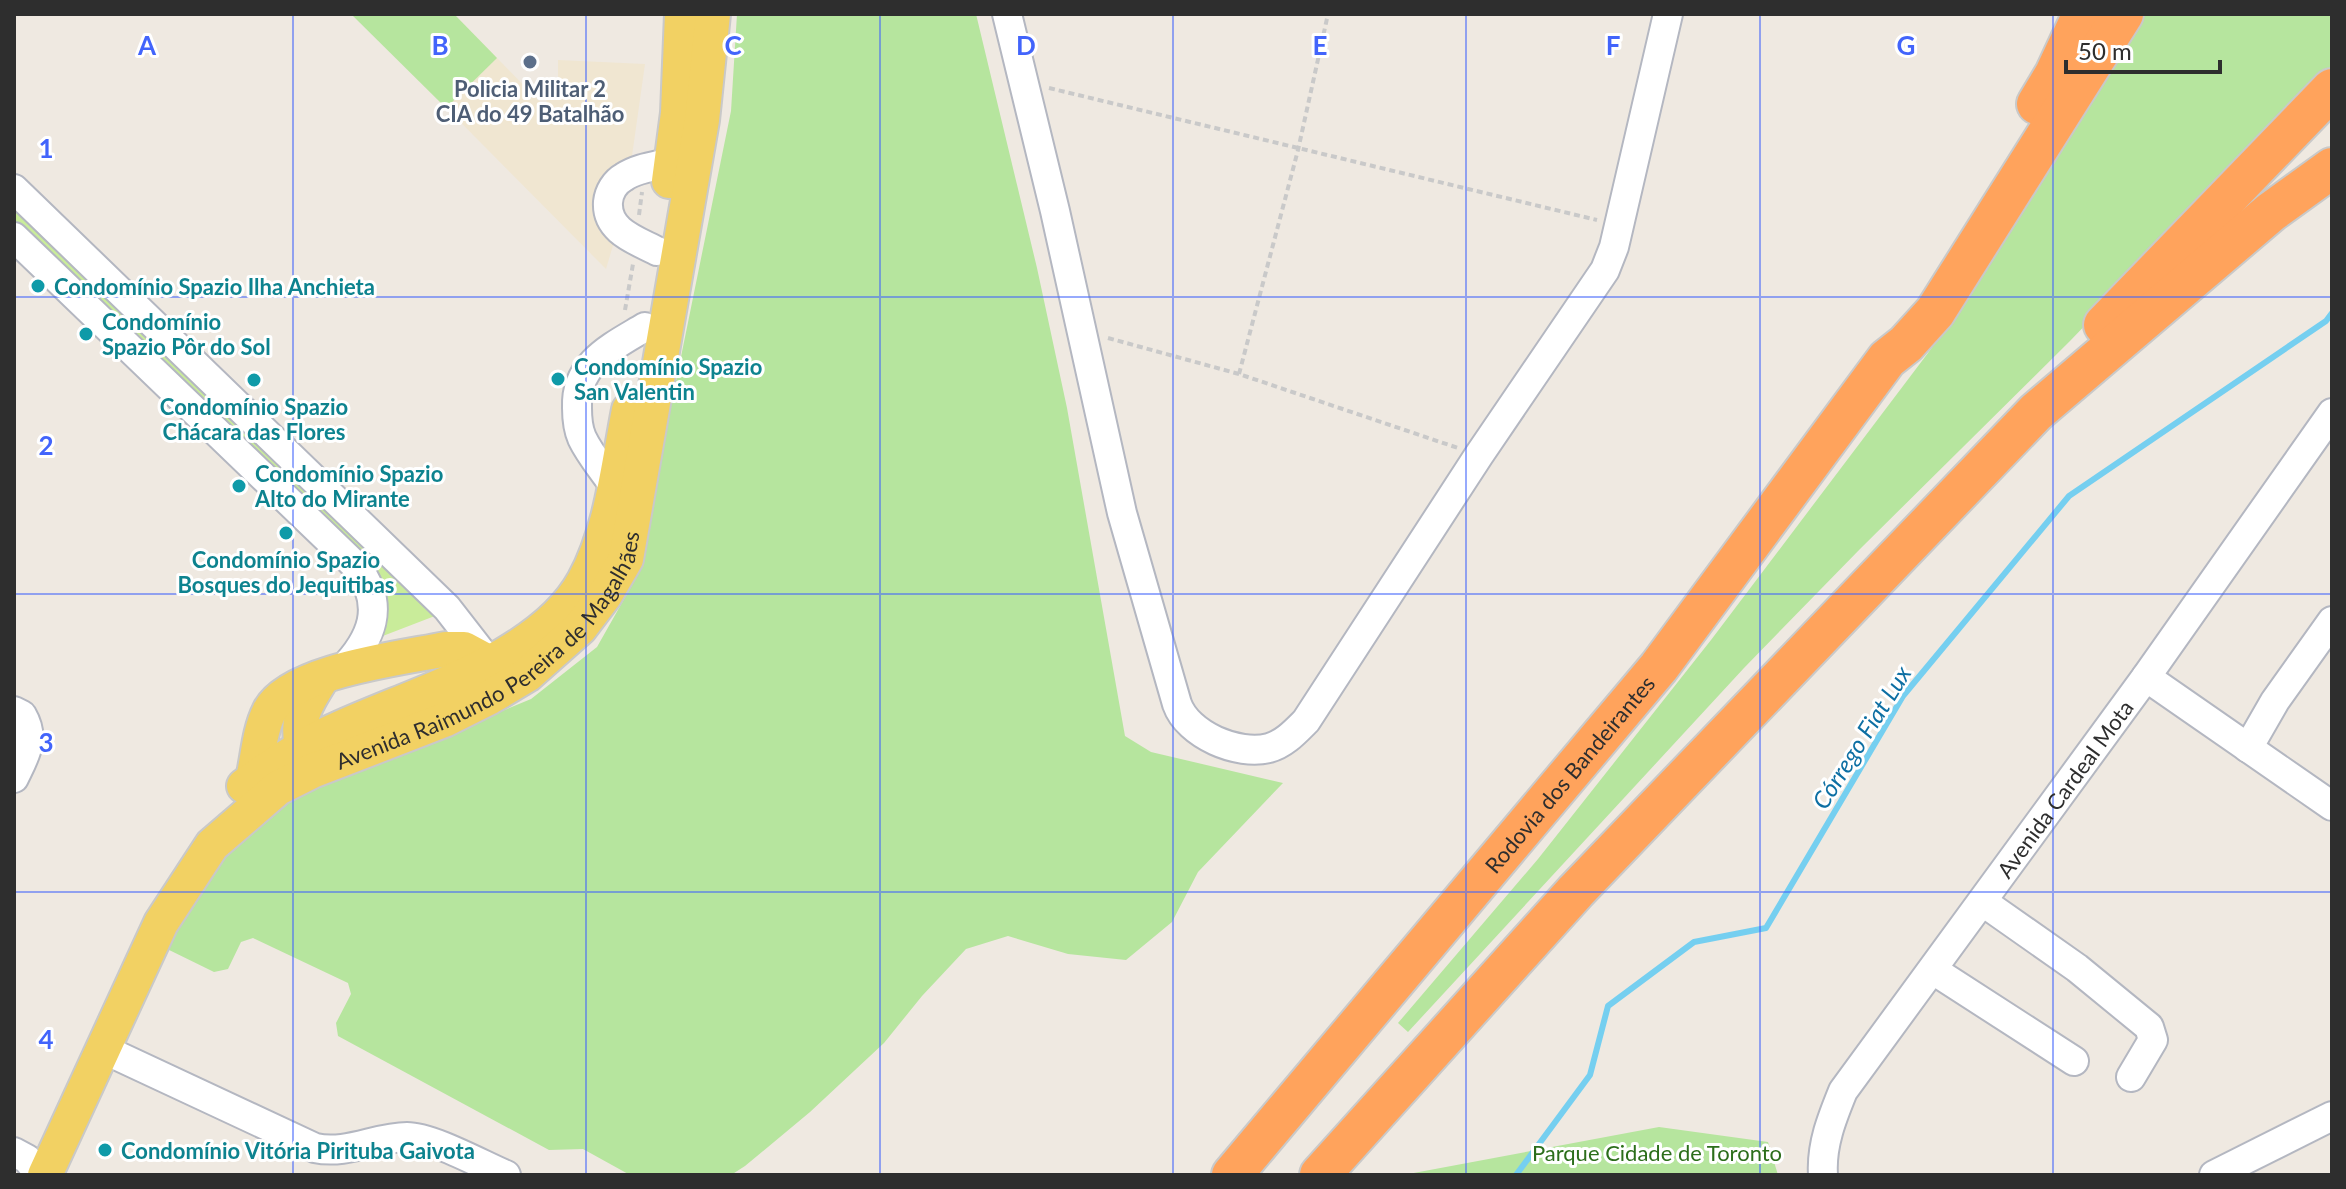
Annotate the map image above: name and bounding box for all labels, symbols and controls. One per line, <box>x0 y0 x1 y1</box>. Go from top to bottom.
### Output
scale bar <box>2066 24 2220 74</box>
text: A <box>137 29 157 61</box>
text: B <box>431 29 449 61</box>
text: C <box>724 29 742 61</box>
text: D <box>1016 29 1036 61</box>
text: E <box>1313 29 1327 61</box>
text: F <box>1606 29 1620 61</box>
text: G <box>1897 29 1915 61</box>
text: 50 m <box>2078 36 2132 65</box>
marker: Policia Militar 2 CIA do 49 Batalhão <box>521 53 539 71</box>
place label: Policia Militar 2 CIA do 49 Batalhão <box>436 75 624 127</box>
text: 1 <box>38 132 54 164</box>
place label: Condomínio Spazio Ilha Anchieta <box>54 273 375 300</box>
marker: Condomínio Spazio Ilha Anchieta <box>29 277 47 295</box>
place label: Condomínio Spazio Pôr do Sol <box>102 308 271 360</box>
marker: Condomínio Spazio Pôr do Sol <box>77 325 95 343</box>
place label: Condomínio Spazio San Valentin <box>574 353 762 405</box>
marker: Condomínio Spazio San Valentin <box>549 370 567 388</box>
marker: Condomínio Spazio Chácara das Flores <box>245 371 263 389</box>
place label: Condomínio Spazio Chácara das Flores <box>160 393 348 445</box>
text: 2 <box>38 429 54 461</box>
place label: Condomínio Spazio Alto do Mirante <box>254 460 443 512</box>
marker: Condomínio Spazio Alto do Mirante <box>230 477 248 495</box>
marker: Condomínio Spazio Bosques do Jequitibas <box>277 524 295 542</box>
street label: Avenida Raimundo Pereira de Magalhães <box>332 529 644 774</box>
place label: Condomínio Spazio Bosques do Jequitibas <box>178 546 394 598</box>
water label: Córrego Fiat Lux <box>1806 659 1917 814</box>
street label: Rodovia dos Bandeirantes <box>1478 670 1660 878</box>
street label: Avenida Cardeal Mota <box>1991 694 2138 883</box>
text: 3 <box>38 726 54 758</box>
text: 4 <box>38 1023 54 1055</box>
place label: Condomínio Vitória Pirituba Gaivota <box>121 1137 475 1164</box>
park label: Parque Cidade de Toronto <box>1532 1139 1782 1166</box>
marker: Condomínio Vitória Pirituba Gaivota <box>96 1141 114 1159</box>

